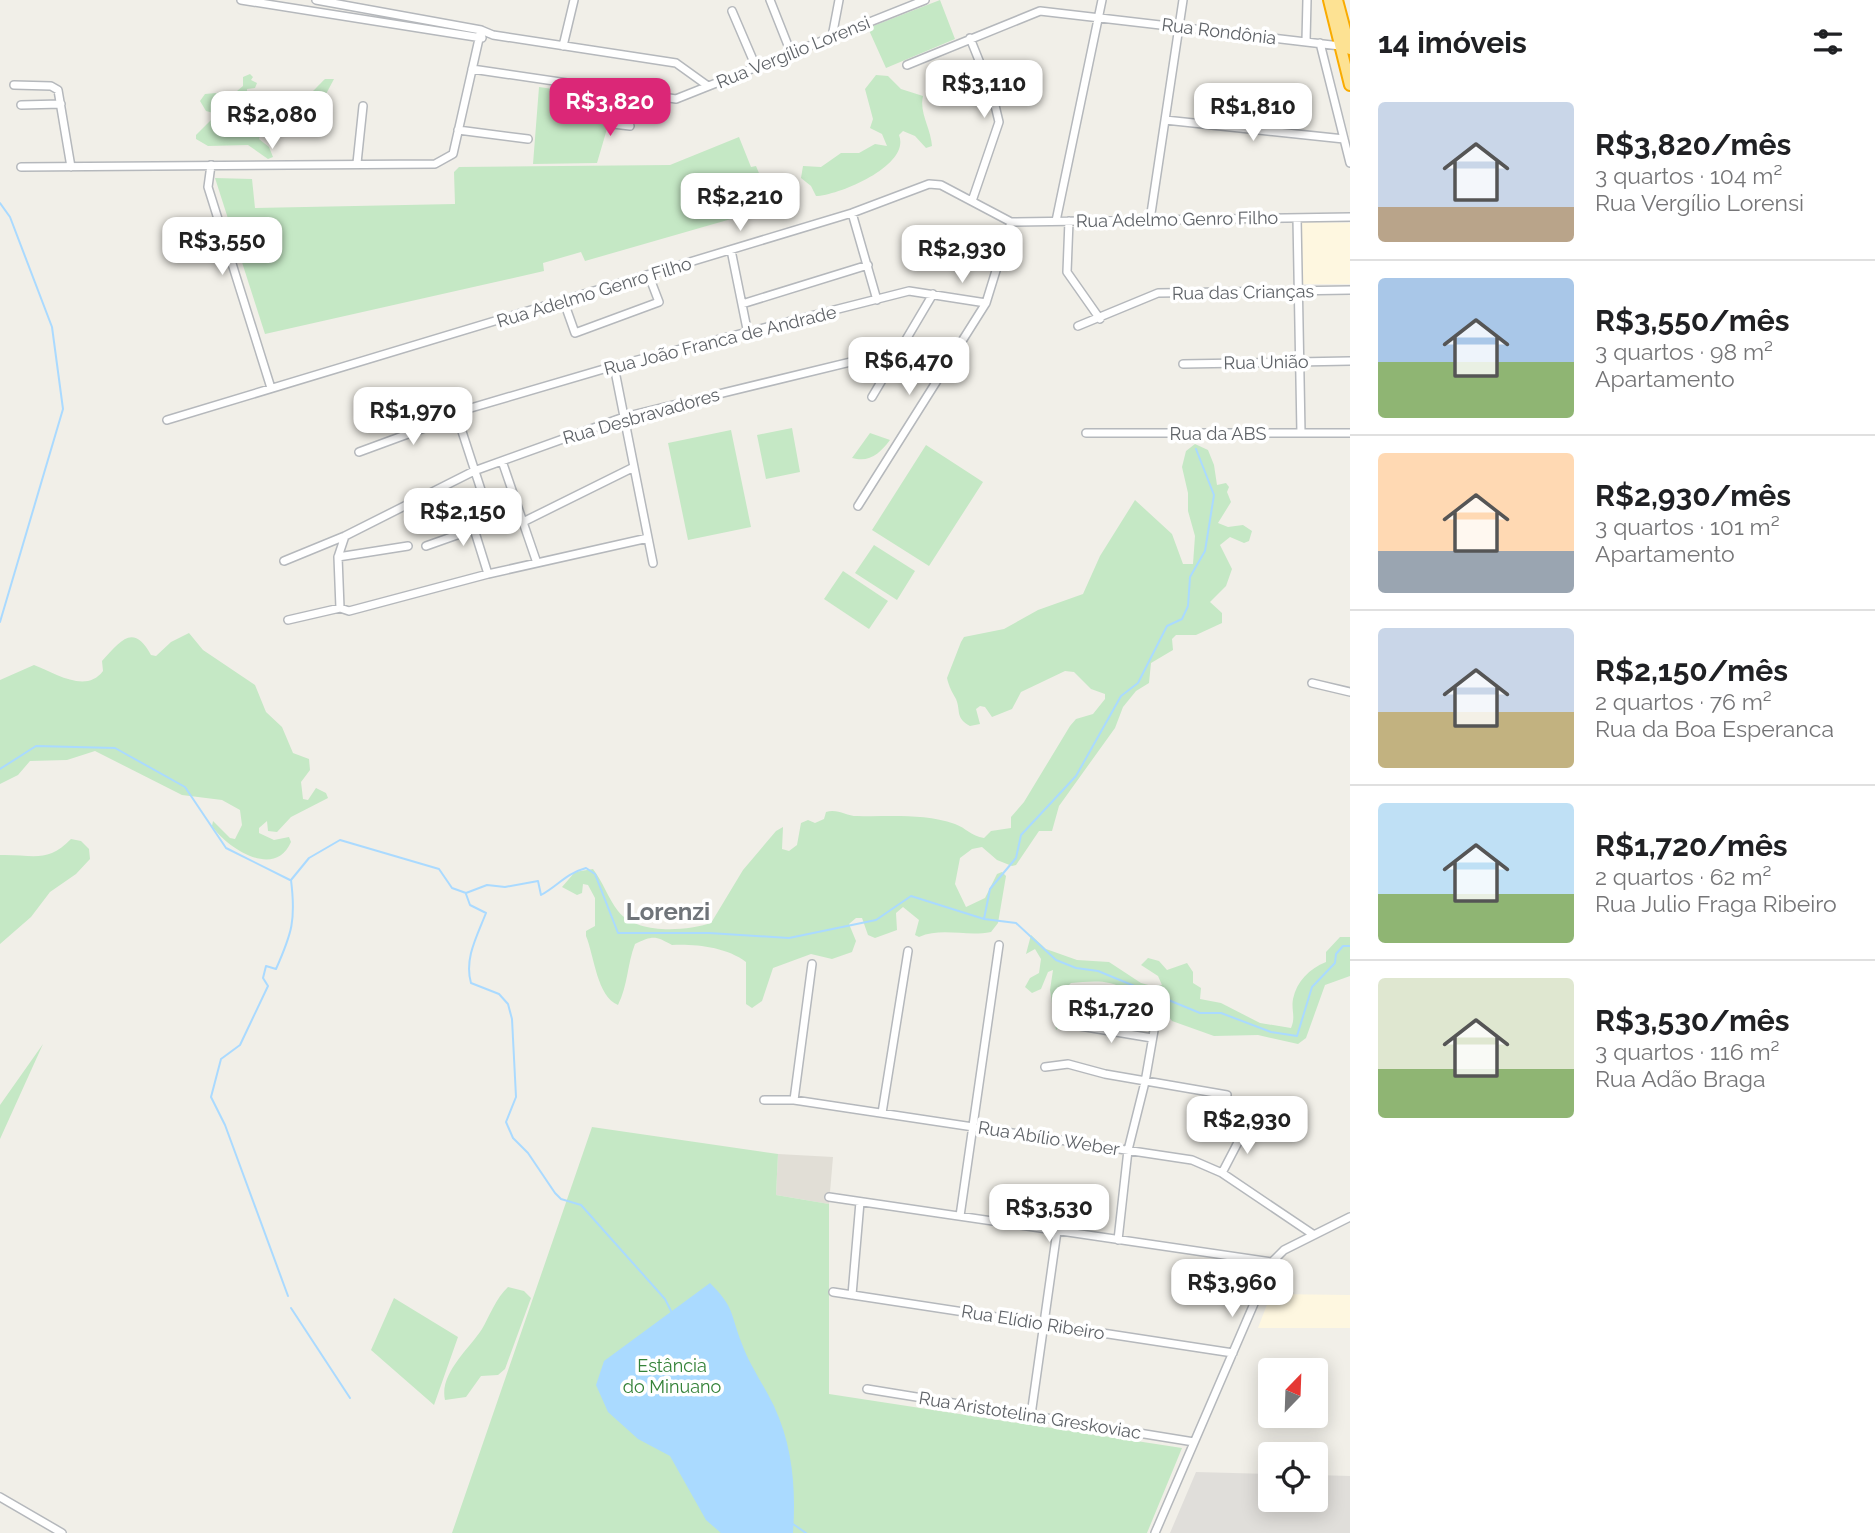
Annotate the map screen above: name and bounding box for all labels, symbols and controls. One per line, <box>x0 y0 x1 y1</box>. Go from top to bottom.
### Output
street label: Rua Vergílio Lorensi <box>713 12 873 92</box>
street label: Rua Rondônia <box>1160 14 1278 48</box>
icon: filters <box>1809 23 1847 61</box>
text: 14 imóveis <box>1378 25 1527 60</box>
pin: R$3,110 <box>919 60 1049 120</box>
text: R$3,110 <box>942 69 1026 96</box>
pin: R$3,820 <box>545 78 675 138</box>
pin: R$1,810 <box>1188 83 1318 143</box>
text: R$3,820 <box>566 87 654 114</box>
pin: R$2,080 <box>207 92 337 151</box>
text: R$1,810 <box>1210 92 1296 119</box>
text: R$2,080 <box>227 100 317 127</box>
text: R$3,820/mês <box>1595 127 1791 162</box>
icon: home <box>1434 130 1518 214</box>
text: 3 quartos · 104 m² <box>1595 162 1782 189</box>
pin: R$2,210 <box>675 174 805 233</box>
text: R$2,210 <box>697 182 783 209</box>
text: Rua Vergílio Lorensi <box>1595 189 1804 216</box>
street label: Rua Adelmo Genro Filho <box>1076 207 1279 231</box>
pin: R$3,550 <box>157 218 287 277</box>
text: R$3,550 <box>178 226 266 253</box>
pin: R$2,930 <box>897 226 1027 285</box>
text: R$2,930 <box>918 234 1006 261</box>
street label: Rua Adelmo Genro Filho <box>494 252 694 332</box>
street label: Rua das Crianças <box>1172 280 1315 304</box>
street label: Rua João Franca de Andrade <box>602 301 839 379</box>
text: R$3,550/mês <box>1595 303 1790 338</box>
icon: home <box>1434 306 1518 390</box>
pin: R$6,470 <box>844 338 974 397</box>
text: 3 quartos · 98 m² <box>1595 338 1773 365</box>
text: R$6,470 <box>864 346 954 373</box>
street label: Rua União <box>1223 351 1309 373</box>
text: Apartamento <box>1595 365 1735 392</box>
street label: Rua Desbravadores <box>560 383 722 448</box>
pin: R$1,970 <box>348 388 478 447</box>
text: R$1,970 <box>369 396 457 423</box>
street label: Rua da ABS <box>1170 423 1266 444</box>
text: R$2,930/mês <box>1595 478 1791 513</box>
icon: home <box>1434 481 1518 565</box>
pin: R$2,150 <box>398 489 528 548</box>
text: R$2,150 <box>420 497 506 524</box>
text: 3 quartos · 101 m² <box>1595 513 1780 540</box>
text: Apartamento <box>1595 540 1735 567</box>
text: R$2,150/mês <box>1595 653 1788 688</box>
icon: home <box>1434 656 1518 740</box>
text: 2 quartos · 76 m² <box>1595 688 1772 715</box>
text: Rua da Boa Esperanca <box>1595 715 1834 742</box>
text: R$1,720/mês <box>1595 828 1788 863</box>
icon: home <box>1434 831 1518 915</box>
text: 2 quartos · 62 m² <box>1595 863 1771 890</box>
text: Rua Julio Fraga Ribeiro <box>1595 890 1837 917</box>
district label: Lorenzi <box>626 897 710 926</box>
pin: R$1,720 <box>1046 986 1176 1045</box>
text: R$1,720 <box>1068 994 1154 1021</box>
text: R$3,530/mês <box>1595 1003 1790 1038</box>
icon: home <box>1434 1006 1518 1090</box>
text: 3 quartos · 116 m² <box>1595 1038 1779 1065</box>
text: Rua Adão Braga <box>1595 1065 1765 1092</box>
pin: R$2,930 <box>1182 1096 1312 1156</box>
text: R$2,930 <box>1203 1105 1291 1132</box>
street label: Rua Abílio Weber <box>977 1116 1122 1160</box>
pin: R$3,530 <box>984 1184 1114 1244</box>
text: R$3,530 <box>1005 1193 1093 1220</box>
pin: R$3,960 <box>1167 1260 1297 1319</box>
text: R$3,960 <box>1187 1268 1277 1295</box>
street label: Rua Elídio Ribeiro <box>960 1300 1106 1344</box>
park label: Estância do Minuano <box>623 1355 721 1397</box>
north arrow <box>1258 1358 1328 1428</box>
map controls <box>1258 1358 1328 1512</box>
street label: Rua Aristotelina Greskoviac <box>917 1387 1143 1443</box>
button: locate <box>1258 1442 1328 1512</box>

